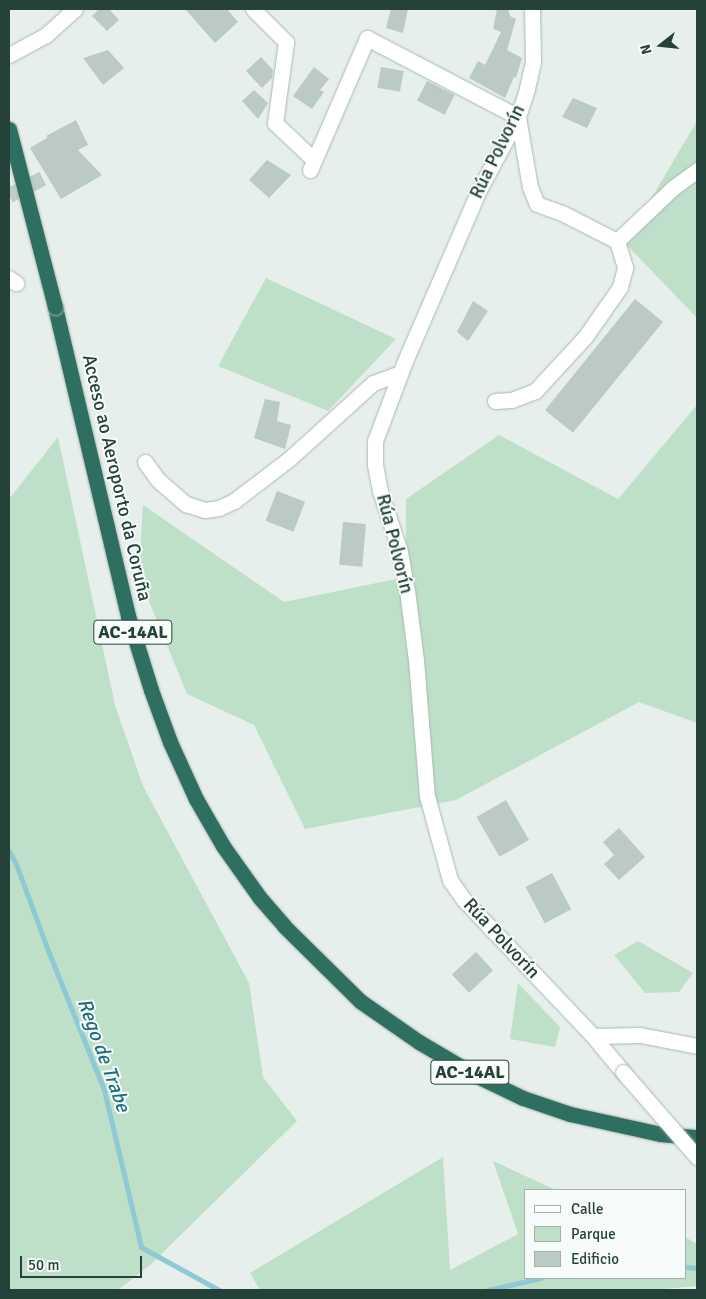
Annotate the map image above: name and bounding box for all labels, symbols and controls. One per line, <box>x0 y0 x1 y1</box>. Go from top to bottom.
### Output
north arrow <box>636 20 686 70</box>
text: N <box>637 42 656 56</box>
street label: Rúa Polvorín <box>465 101 531 203</box>
street label: Acceso ao Aeroporto da Coruña <box>76 352 156 604</box>
street label: Rúa Polvorín <box>371 492 417 596</box>
road number: AC-14AL <box>93 616 173 648</box>
street label: Rúa Polvorín <box>458 894 544 984</box>
water label: Rego de Trabe <box>72 995 136 1115</box>
road number: AC-14AL <box>430 1056 510 1088</box>
legend <box>524 1189 686 1279</box>
text: Calle <box>571 1200 604 1218</box>
text: Parque <box>571 1225 616 1243</box>
scale bar <box>22 1246 145 1278</box>
text: Edificio <box>571 1250 619 1268</box>
text: 50 m <box>28 1256 59 1274</box>

